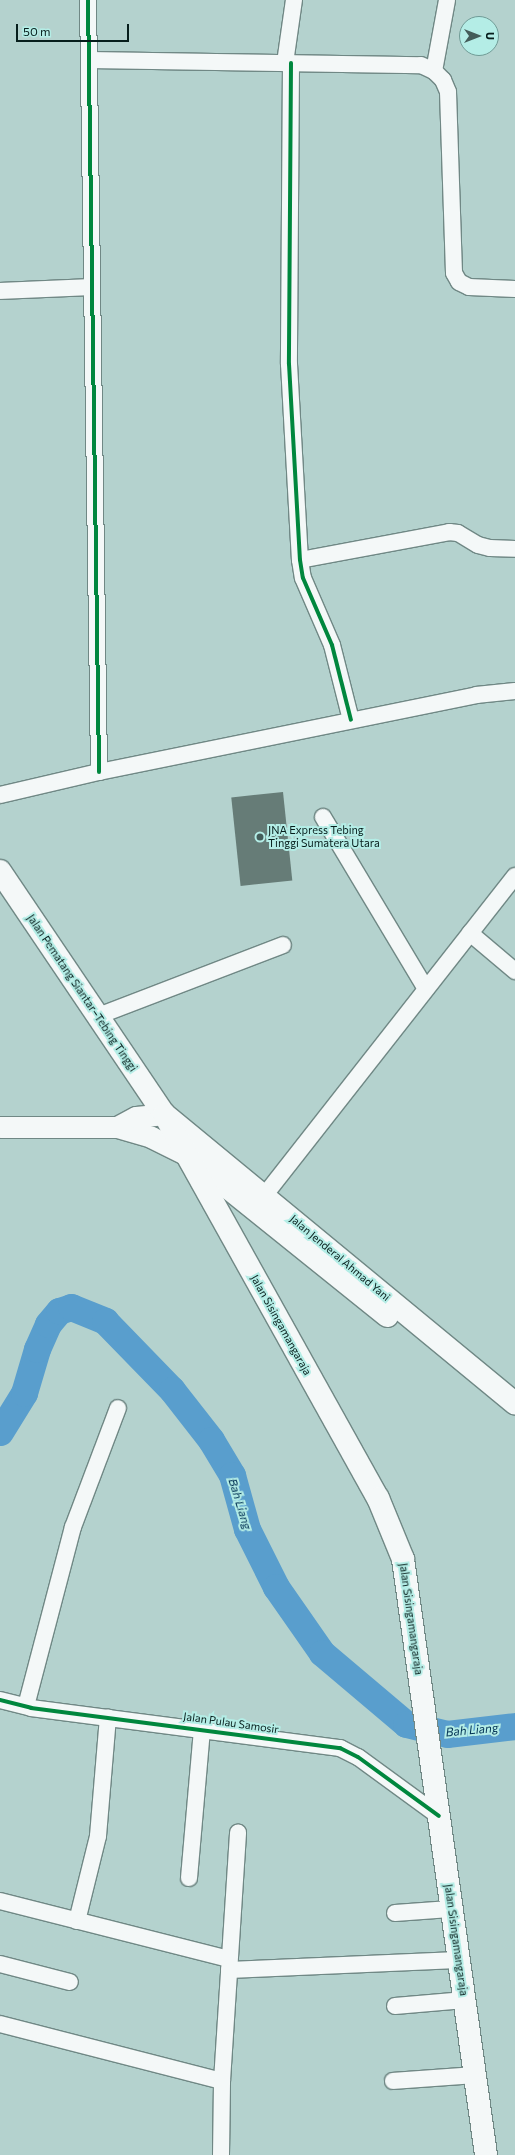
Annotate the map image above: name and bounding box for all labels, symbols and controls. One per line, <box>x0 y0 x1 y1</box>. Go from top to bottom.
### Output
scale bar <box>18 16 131 42</box>
north arrow <box>459 16 499 56</box>
text: 50 m <box>23 24 51 38</box>
text: U <box>484 32 497 40</box>
place label: JNA Express Tebing Tinggi Sumatera Utara <box>268 824 380 850</box>
marker: JNA Express Tebing Tinggi Sumatera Utara <box>255 832 265 842</box>
street label: Jalan Pematang Siantar–Tebing Tinggi <box>24 912 140 1074</box>
street label: Jalan Jenderal Ahmad Yani <box>287 1212 393 1304</box>
street label: Jalan Sisingamangaraja <box>248 1272 314 1378</box>
water label: Bah Liang <box>225 1477 255 1531</box>
street label: Jalan Sisingamangaraja <box>397 1562 425 1676</box>
street label: Jalan Pulau Samosir <box>182 1710 280 1736</box>
water label: Bah Liang <box>445 1721 499 1739</box>
street label: Jalan Sisingamangaraja <box>442 1883 470 1997</box>

